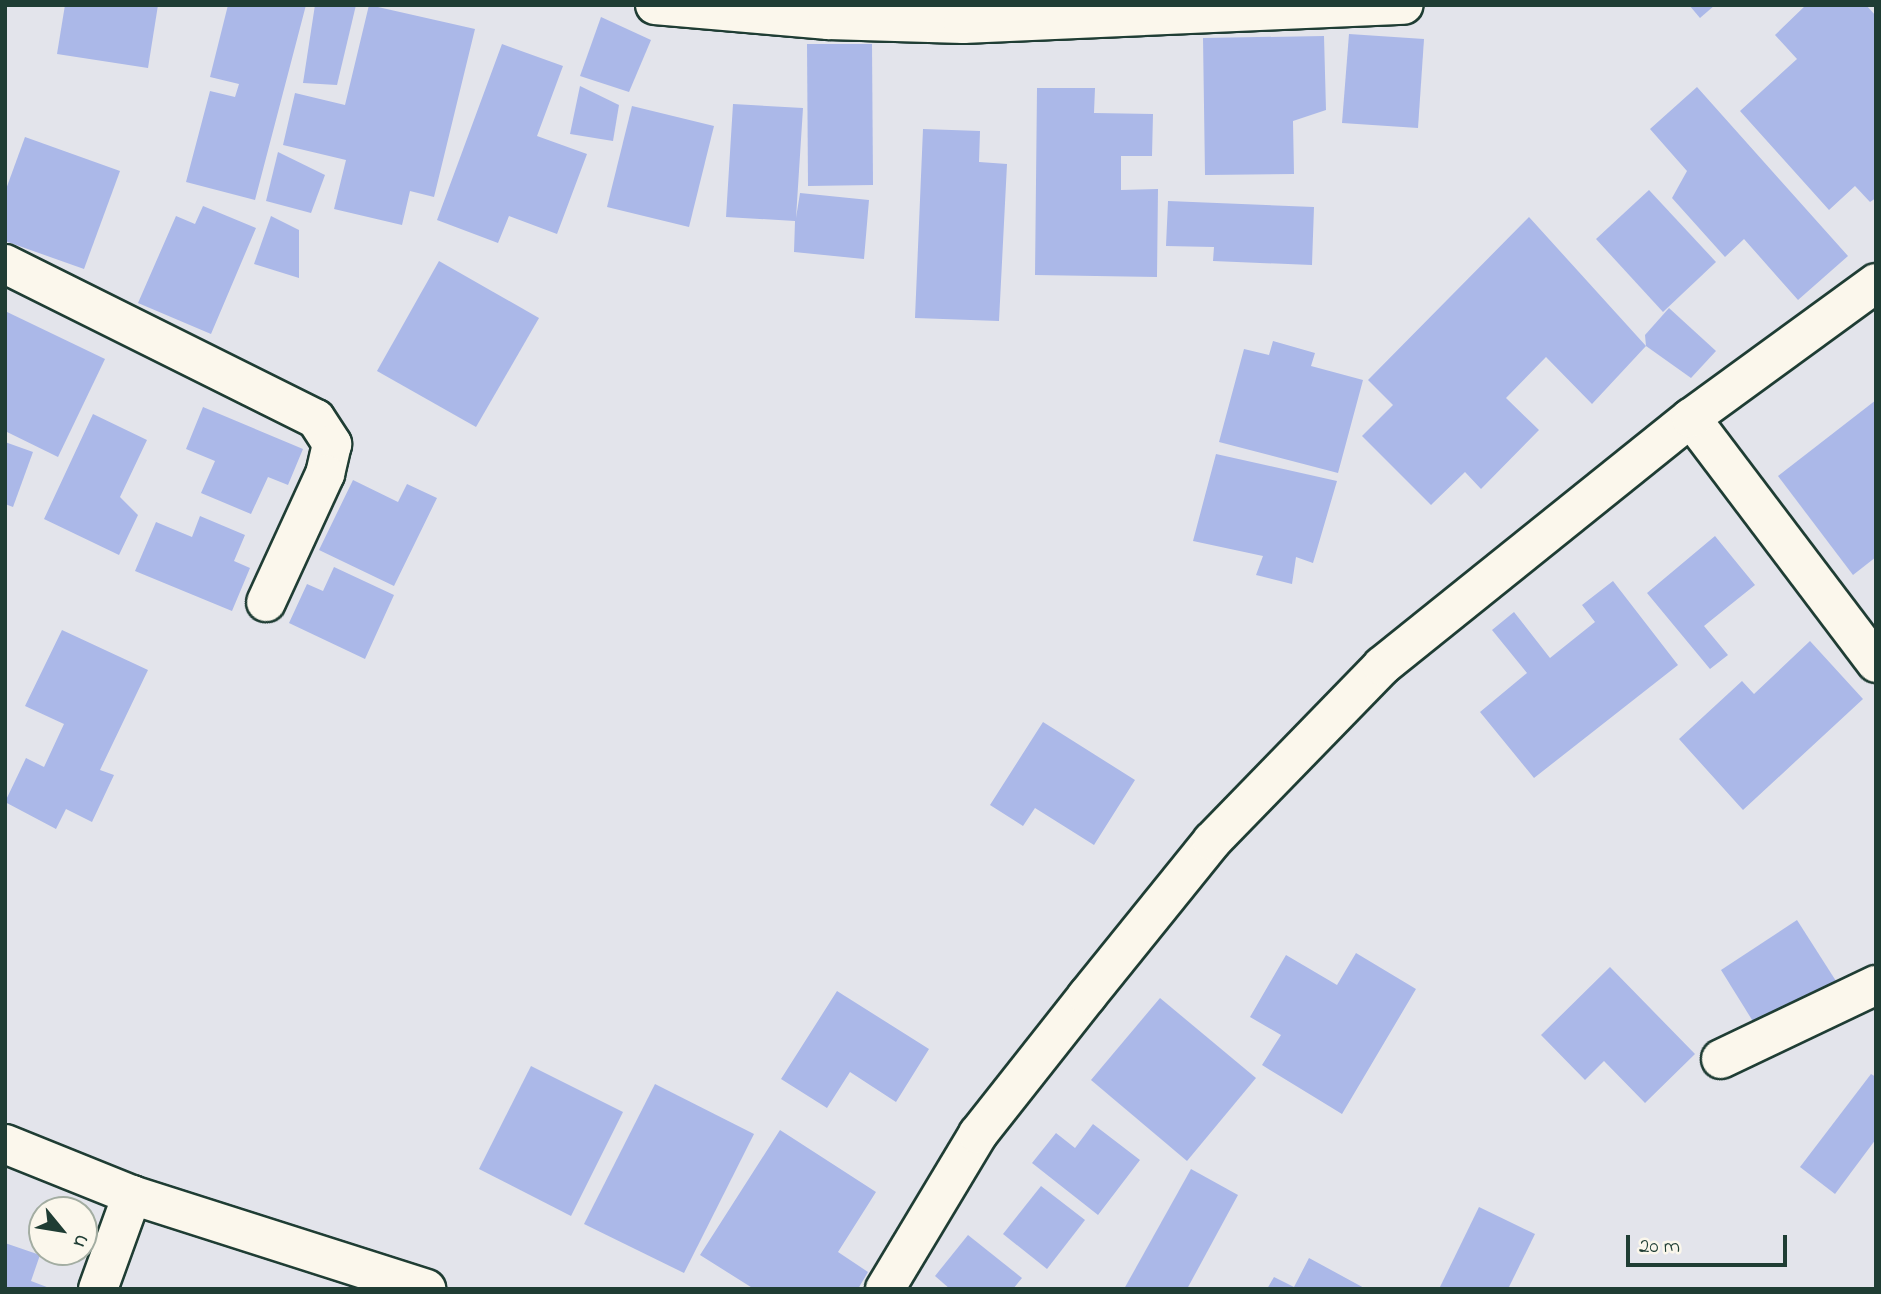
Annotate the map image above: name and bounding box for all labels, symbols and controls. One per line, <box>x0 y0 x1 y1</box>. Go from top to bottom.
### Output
north arrow <box>28 1196 98 1266</box>
scale bar <box>1629 1220 1790 1264</box>
text: U <box>65 1229 95 1253</box>
text: 20 m <box>1639 1232 1680 1262</box>

